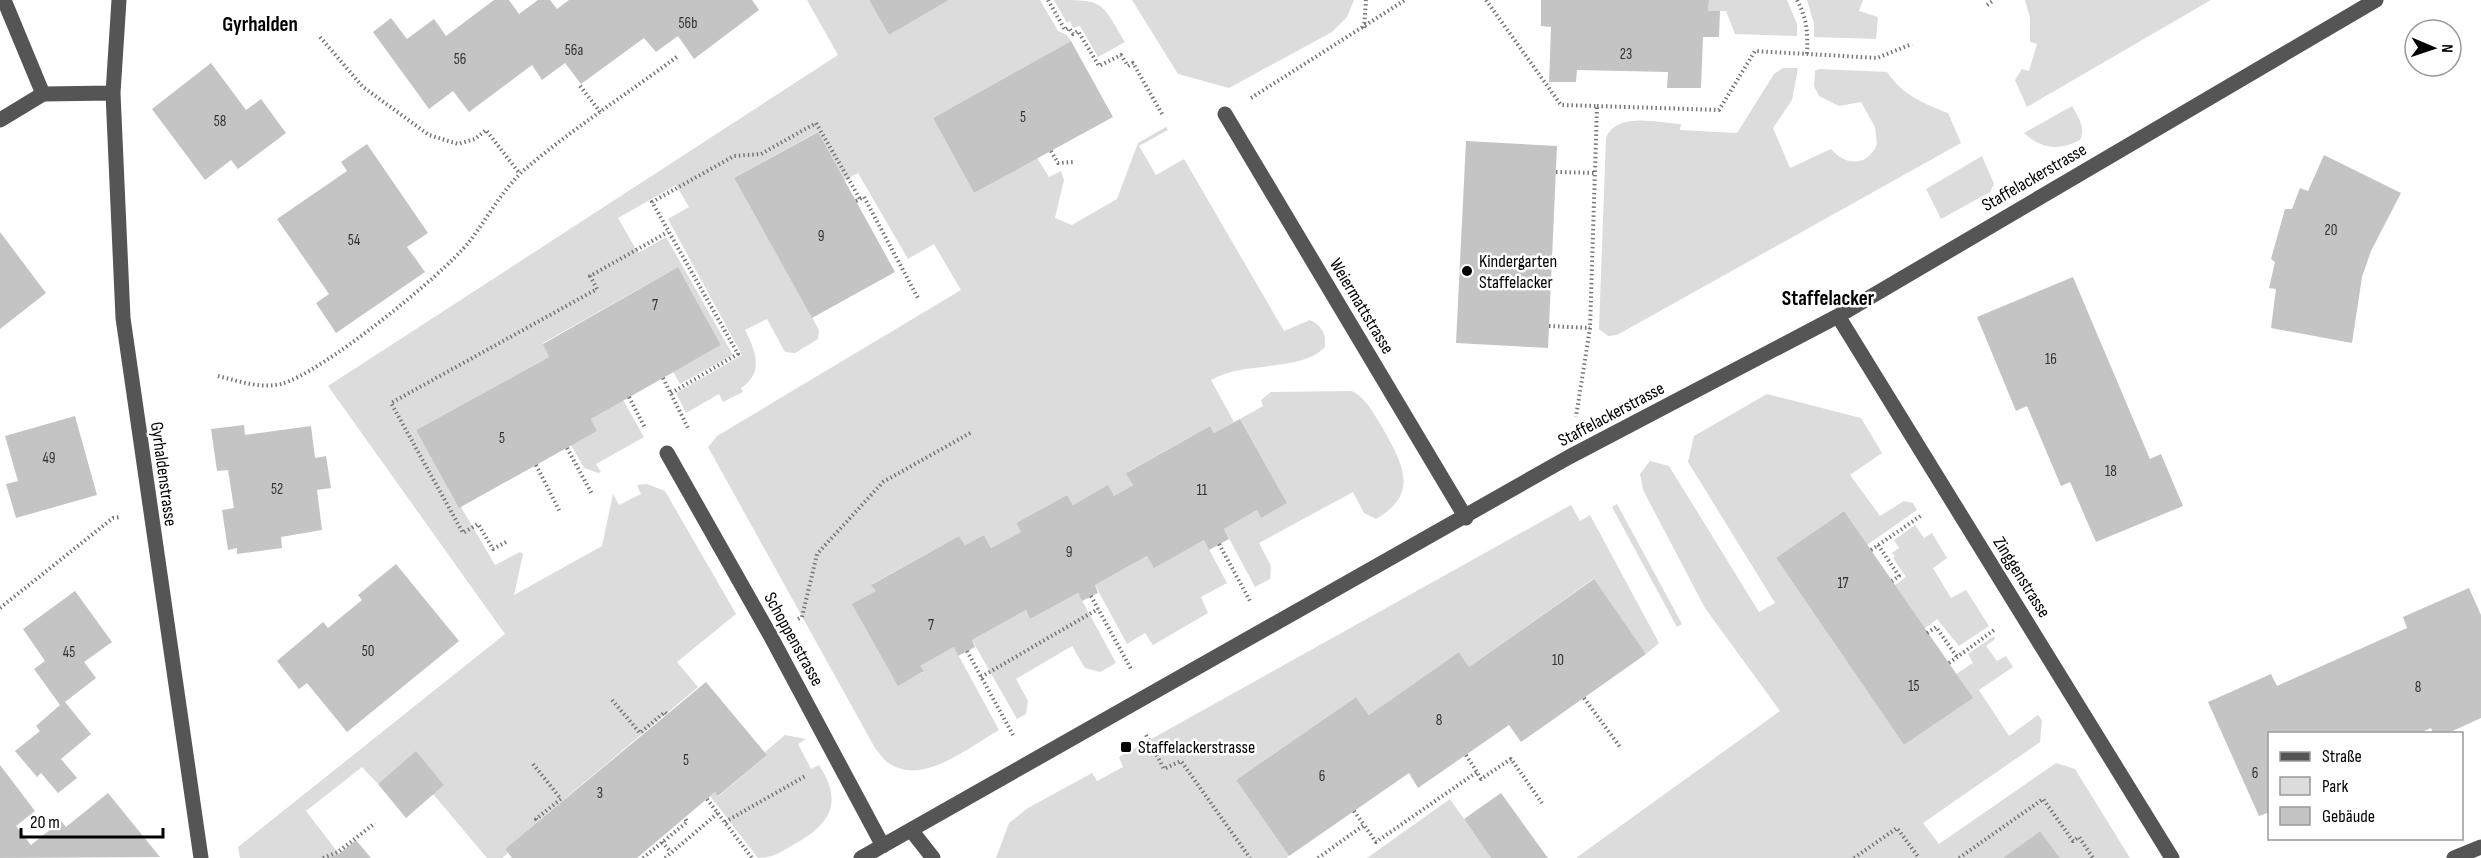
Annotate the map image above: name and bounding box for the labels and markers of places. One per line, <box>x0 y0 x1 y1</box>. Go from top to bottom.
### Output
place label: Kindergarten Staffelacker <box>1479 251 1557 293</box>
marker: Kindergarten Staffelacker <box>1460 264 1474 278</box>
place label: Staffelackerstrasse <box>1138 737 1255 758</box>
marker: Staffelackerstrasse <box>1119 740 1133 754</box>

